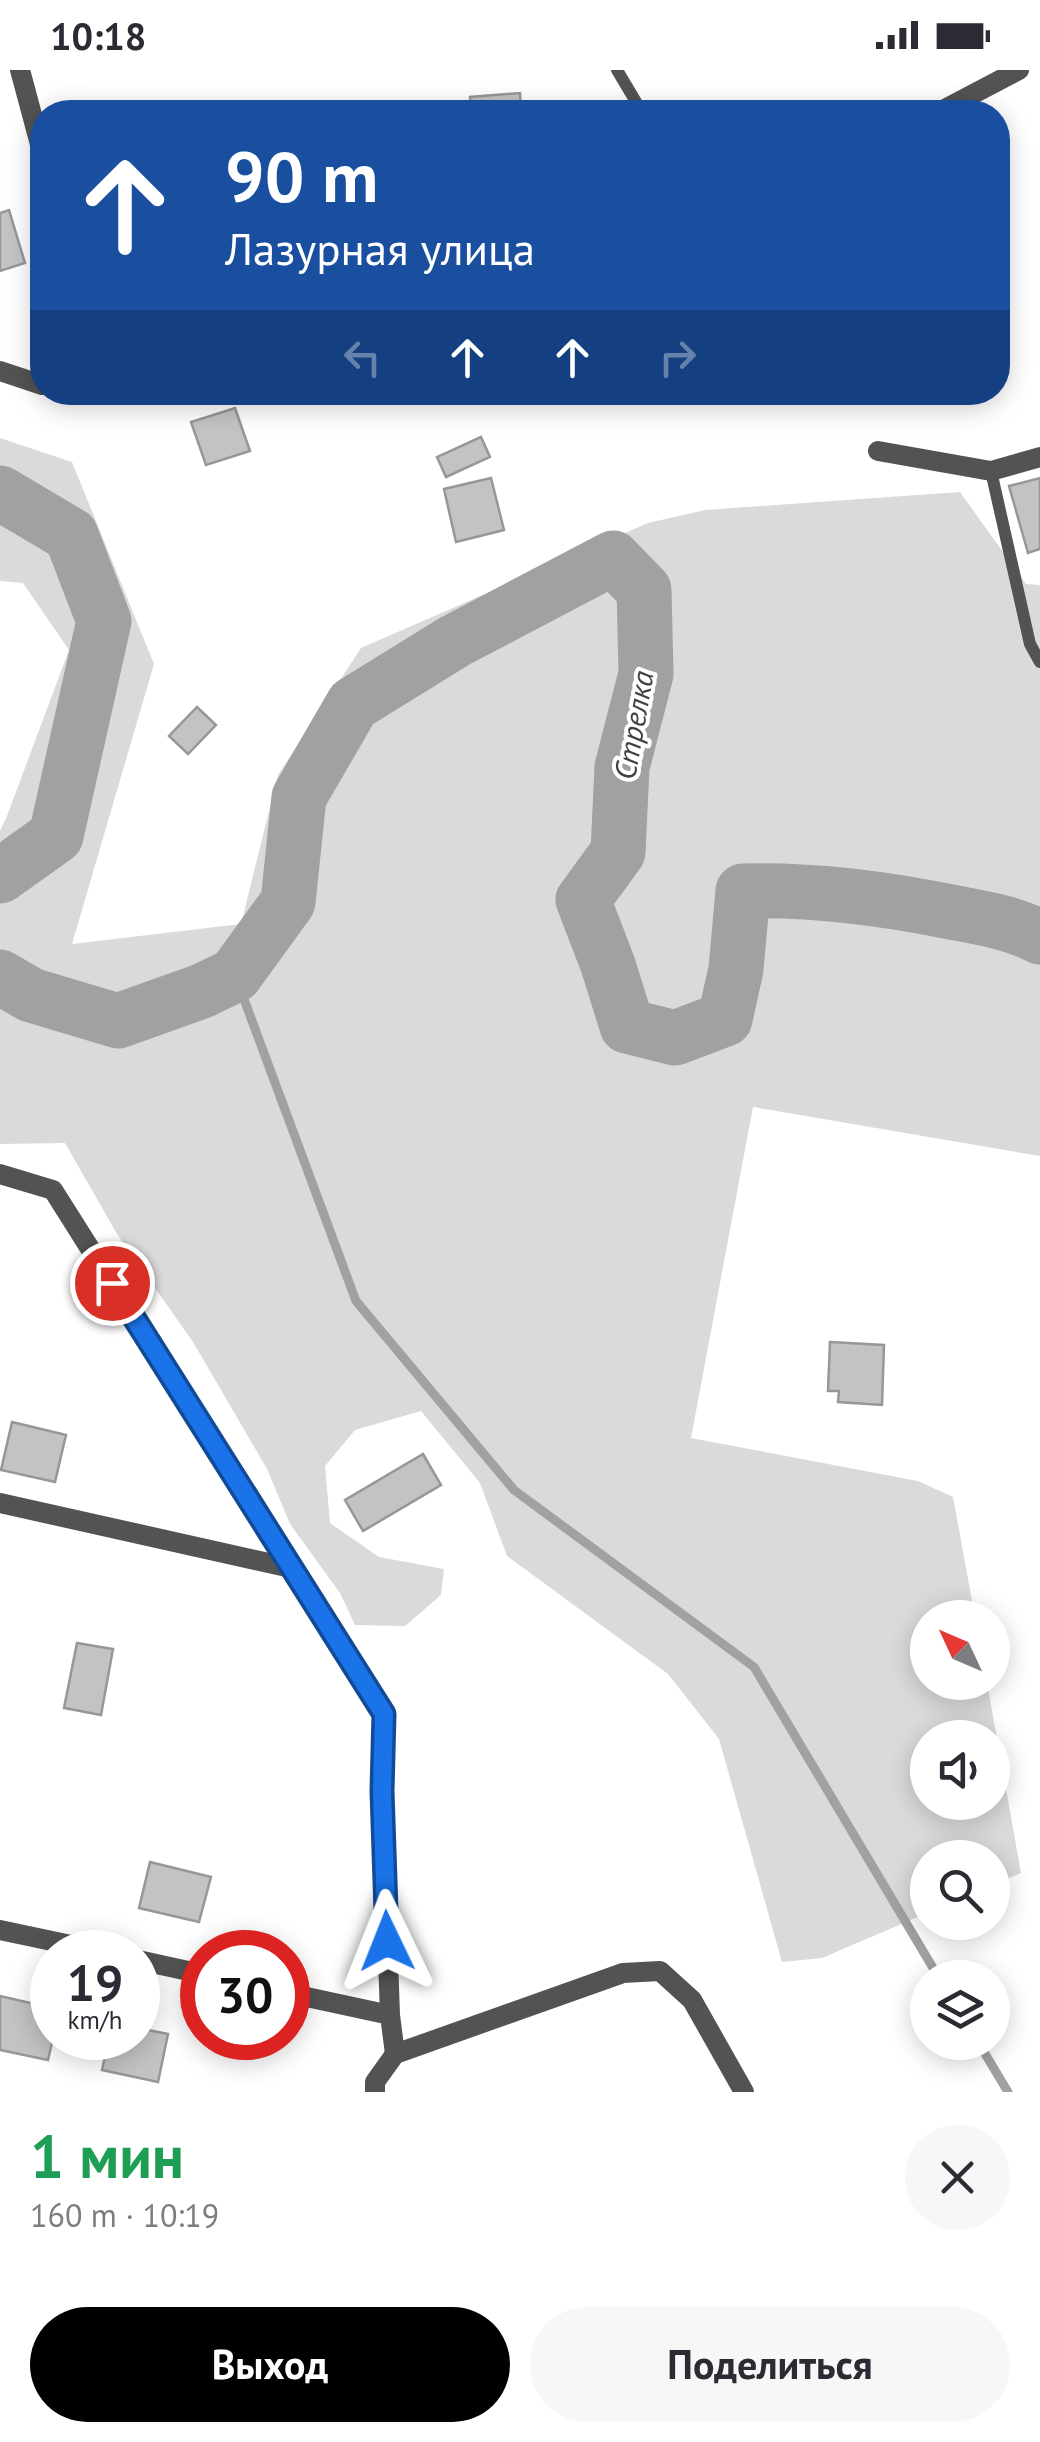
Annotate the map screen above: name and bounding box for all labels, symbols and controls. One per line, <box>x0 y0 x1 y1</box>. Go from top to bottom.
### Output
text: 10:18 <box>50 11 146 60</box>
text: 90 m <box>225 131 378 221</box>
icon: ahead <box>60 140 190 270</box>
text: Лазурная улица <box>225 219 535 277</box>
icon: left <box>335 330 390 385</box>
icon: ahead <box>440 330 495 385</box>
icon: ahead <box>545 330 600 385</box>
icon: right <box>650 330 705 385</box>
water label: Стрелка <box>604 667 662 782</box>
pin <box>70 1241 155 1326</box>
icon: arrive <box>85 1256 140 1311</box>
north arrow <box>910 1600 1010 1700</box>
map controls <box>910 1600 1010 2060</box>
button: sound <box>910 1720 1010 1820</box>
button: search <box>910 1840 1010 1940</box>
position arrow <box>335 1889 439 1993</box>
speed limit sign: 30 <box>180 1930 310 2060</box>
text: 19 <box>67 1950 123 2015</box>
button: layers <box>910 1960 1010 2060</box>
text: km/h <box>68 2004 122 2036</box>
text: 1 мин <box>30 2117 184 2195</box>
button: close <box>905 2125 1010 2230</box>
text: 160 m · 10:19 <box>30 2194 219 2236</box>
button: Выход <box>30 2307 510 2422</box>
button: Поделиться <box>530 2307 1010 2422</box>

